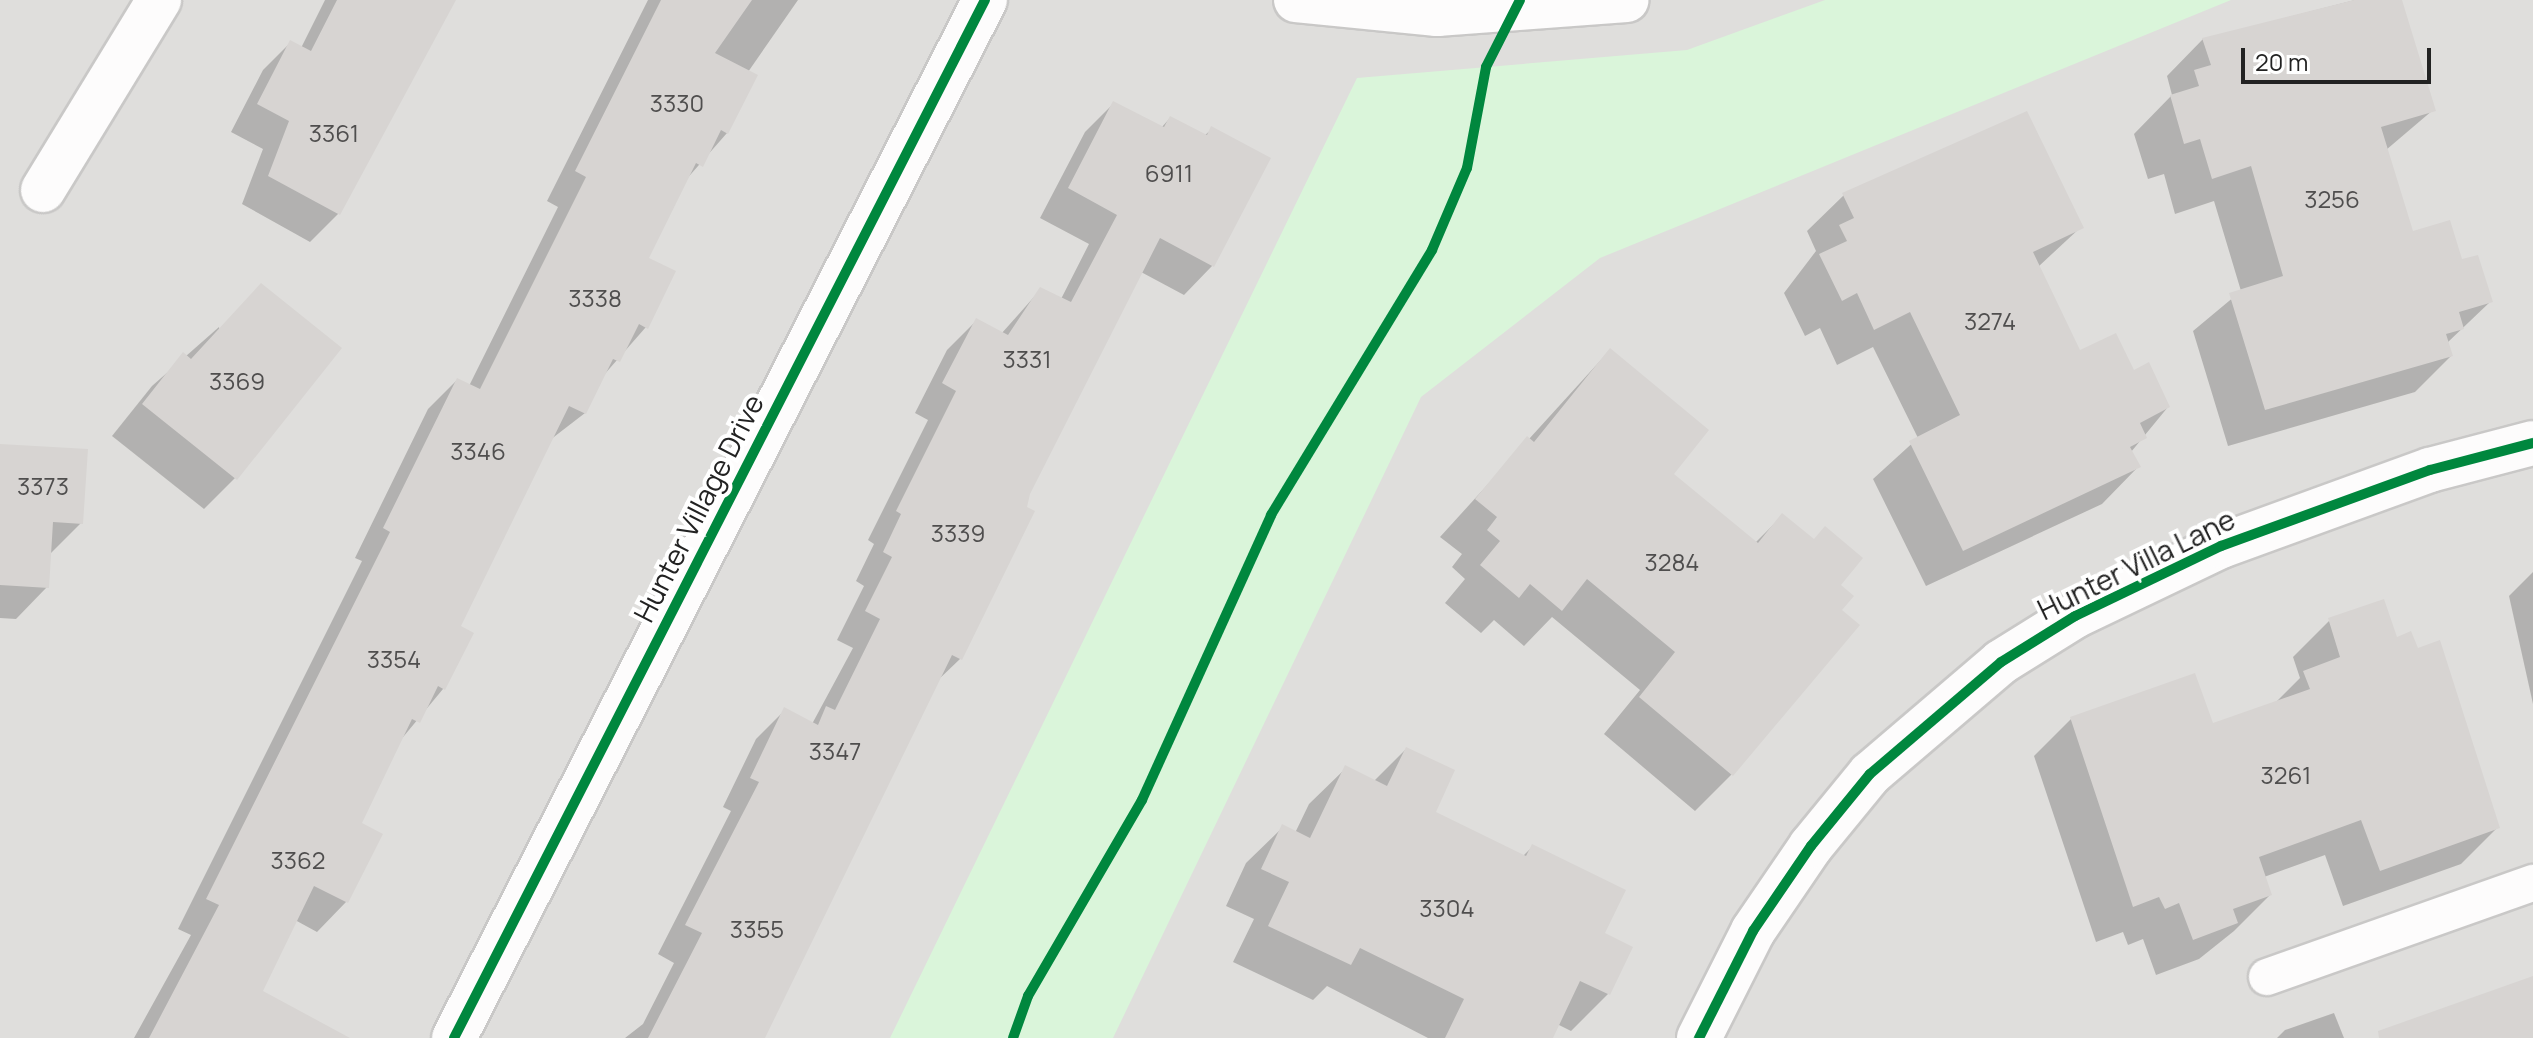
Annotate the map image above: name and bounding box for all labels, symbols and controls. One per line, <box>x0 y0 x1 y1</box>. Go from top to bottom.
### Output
scale bar <box>2245 32 2435 82</box>
text: 20 m <box>2255 45 2308 78</box>
house number: 3330 <box>650 89 704 117</box>
house number: 3361 <box>309 119 359 147</box>
house number: 6911 <box>1145 159 1193 187</box>
house number: 3256 <box>2304 185 2360 213</box>
house number: 3338 <box>568 284 622 312</box>
house number: 3274 <box>1964 307 2016 335</box>
house number: 3331 <box>1002 345 1052 373</box>
house number: 3369 <box>209 367 265 395</box>
street label: Hunter Village Drive <box>626 389 770 627</box>
house number: 3346 <box>450 437 506 465</box>
house number: 3373 <box>17 472 69 500</box>
street label: Hunter Villa Lane <box>2032 502 2240 626</box>
house number: 3339 <box>931 519 985 547</box>
house number: 3284 <box>1644 548 1700 576</box>
house number: 3354 <box>367 645 421 673</box>
house number: 3347 <box>809 737 861 765</box>
house number: 3261 <box>2261 761 2311 789</box>
house number: 3362 <box>270 846 326 874</box>
house number: 3304 <box>1419 894 1475 922</box>
house number: 3355 <box>730 915 784 943</box>

